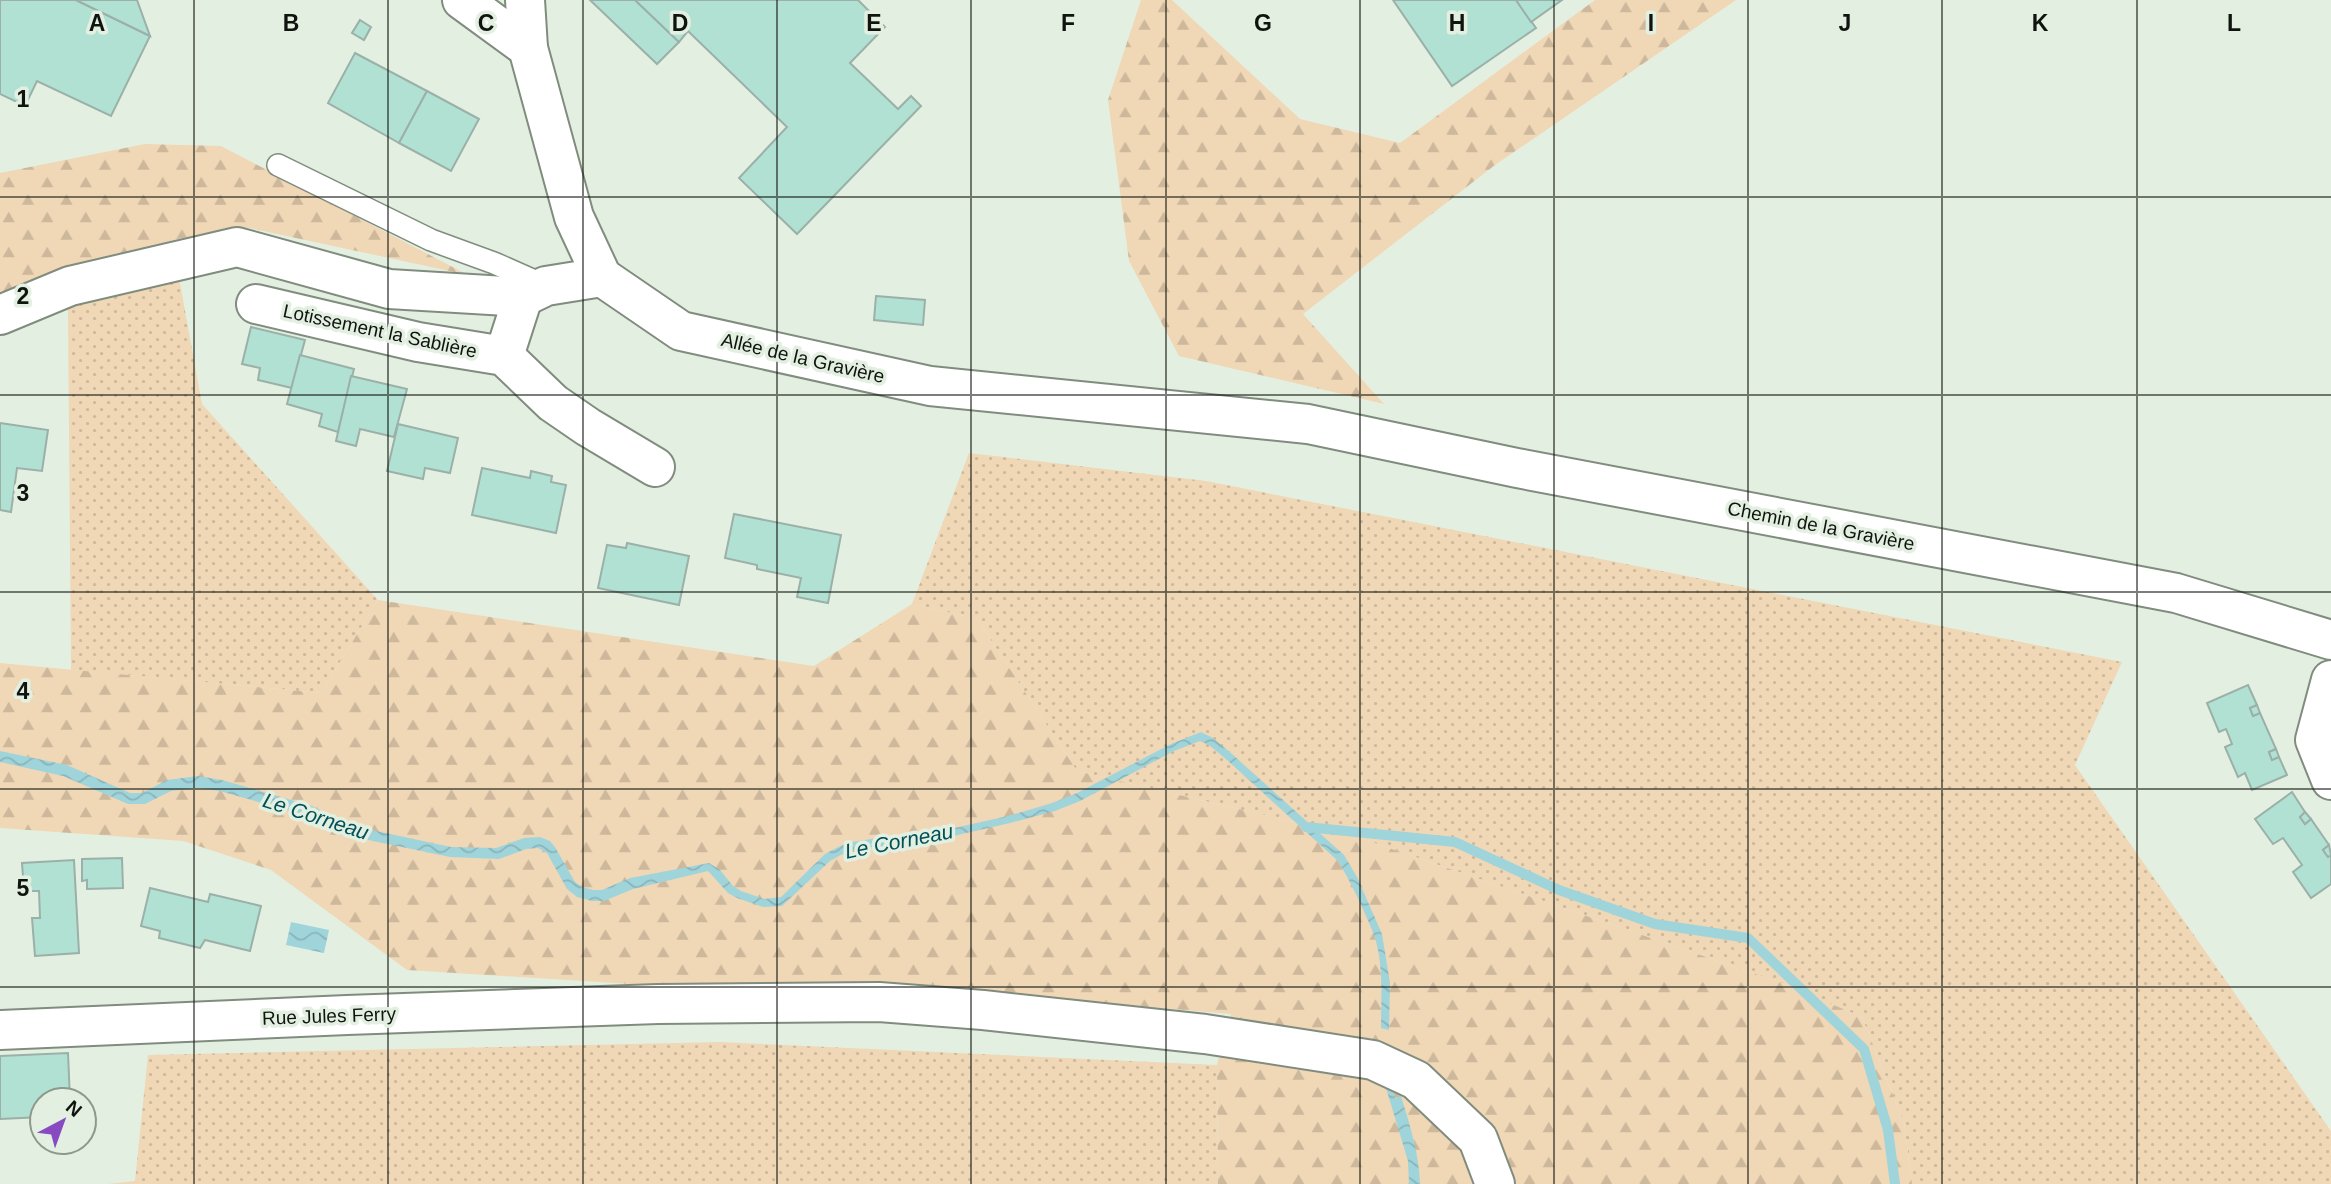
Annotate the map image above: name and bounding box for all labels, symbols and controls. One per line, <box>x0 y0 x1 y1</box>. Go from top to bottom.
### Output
text: A <box>89 10 105 36</box>
text: B <box>283 10 299 36</box>
text: C <box>478 10 494 36</box>
text: D <box>672 10 688 36</box>
text: E <box>866 10 882 36</box>
text: F <box>1061 10 1075 36</box>
text: G <box>1254 10 1272 36</box>
text: H <box>1449 10 1465 36</box>
text: I <box>1648 10 1654 36</box>
text: J <box>1839 10 1851 36</box>
text: K <box>2032 10 2049 36</box>
text: L <box>2227 10 2241 36</box>
text: 1 <box>17 86 30 112</box>
text: 2 <box>17 283 29 309</box>
street label: Lotissement la Sablière <box>281 300 479 362</box>
street label: Allée de la Gravière <box>719 329 887 387</box>
text: 3 <box>17 480 29 506</box>
street label: Chemin de la Gravière <box>1726 498 1916 554</box>
text: 4 <box>17 678 30 704</box>
water label: Le Corneau <box>260 788 372 844</box>
water label: Le Corneau <box>843 819 955 863</box>
text: 5 <box>17 875 30 901</box>
street label: Rue Jules Ferry <box>262 1003 397 1029</box>
north arrow <box>28 1086 98 1156</box>
text: N <box>62 1096 86 1121</box>

